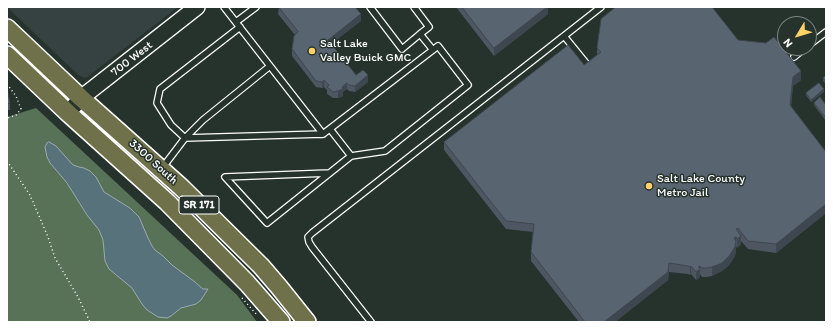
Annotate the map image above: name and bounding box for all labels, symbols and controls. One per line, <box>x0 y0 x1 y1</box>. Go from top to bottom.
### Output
north arrow <box>777 16 817 56</box>
text: N <box>781 36 795 50</box>
place label: Salt Lake Valley Buick GMC <box>320 37 411 65</box>
street label: 700 West <box>108 38 156 80</box>
marker: Salt Lake Valley Buick GMC <box>307 46 317 56</box>
street label: 3300 South <box>126 136 180 188</box>
place label: Salt Lake County Metro Jail <box>657 172 745 200</box>
marker: Salt Lake County Metro Jail <box>644 181 654 191</box>
road number: SR 171 <box>179 196 219 214</box>

